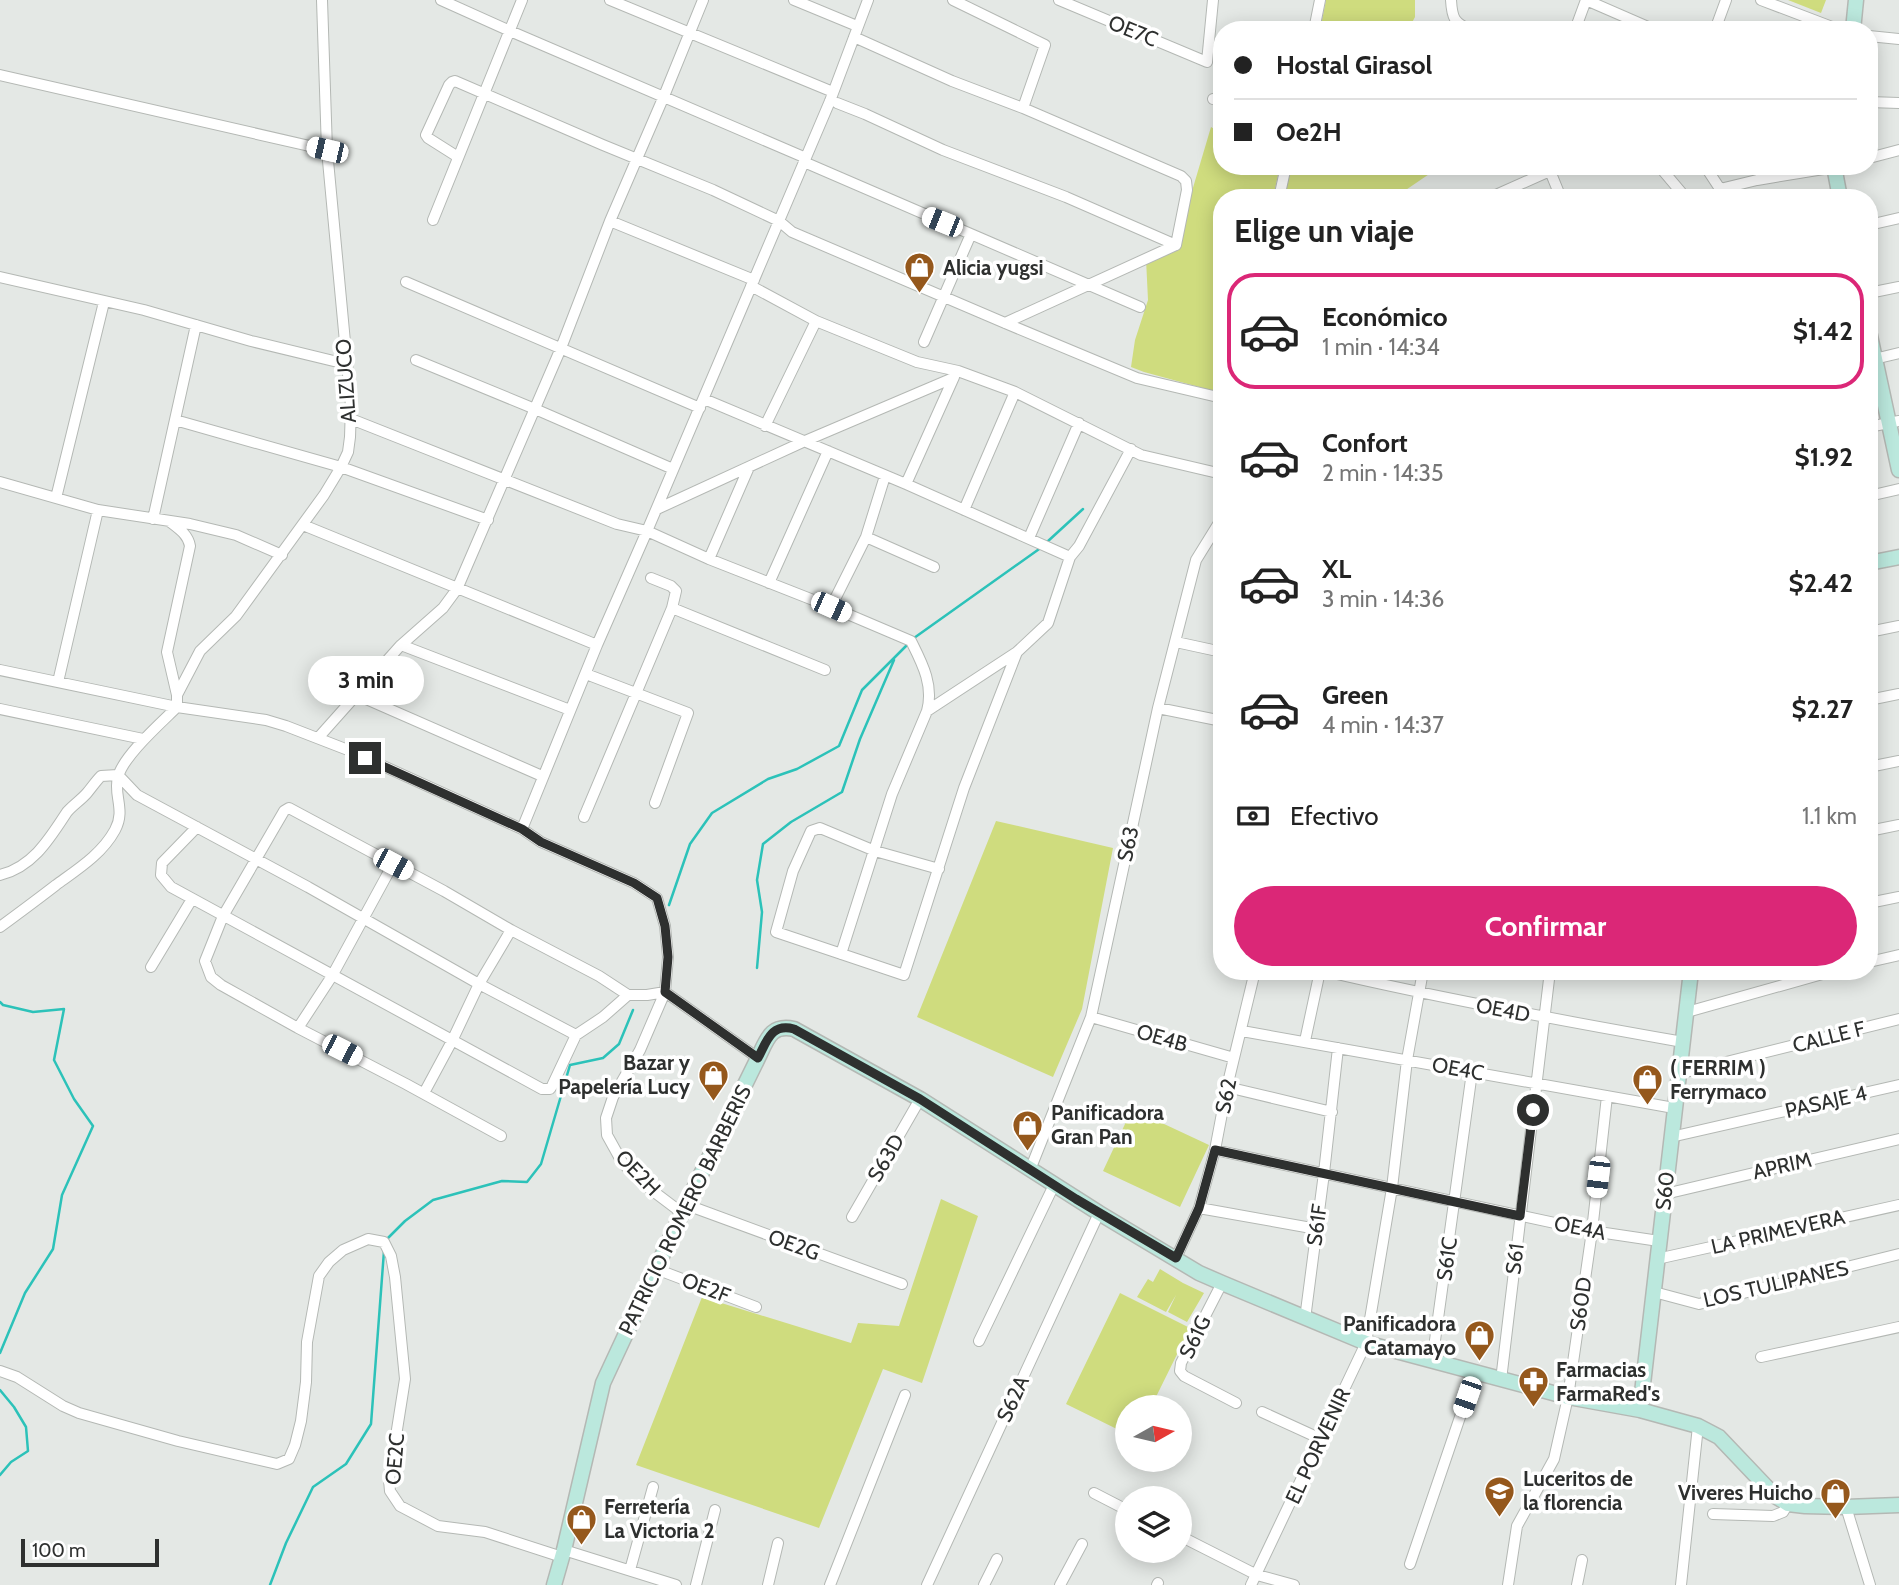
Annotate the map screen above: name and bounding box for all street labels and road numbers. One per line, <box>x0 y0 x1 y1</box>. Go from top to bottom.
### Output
street label: OE7C <box>1105 9 1162 52</box>
street label: ALIZUCO <box>330 338 361 424</box>
street label: S63 <box>1112 824 1143 864</box>
street label: OE4D <box>1474 992 1532 1027</box>
street label: CALLE F <box>1790 1015 1868 1058</box>
street label: OE4B <box>1134 1018 1190 1057</box>
street label: OE4C <box>1430 1052 1486 1085</box>
street label: S62 <box>1210 1076 1241 1116</box>
street label: PASAJE 4 <box>1783 1080 1869 1123</box>
street label: PATRICIO ROMERO BARBERIS <box>613 1081 756 1339</box>
street label: S63D <box>862 1129 909 1186</box>
street label: OE2H <box>611 1145 666 1201</box>
street label: APRIM <box>1750 1147 1814 1184</box>
street label: S60 <box>1650 1170 1679 1212</box>
street label: S61F <box>1301 1202 1332 1247</box>
street label: LA PRIMEVERA <box>1708 1204 1847 1259</box>
street label: OE4A <box>1552 1210 1608 1245</box>
street label: OE2G <box>765 1224 823 1265</box>
street label: S61C <box>1431 1235 1462 1282</box>
street label: S61 <box>1500 1242 1529 1276</box>
street label: LOS TULIPANES <box>1701 1255 1851 1312</box>
street label: OE2F <box>678 1267 734 1308</box>
street label: S60D <box>1564 1275 1597 1332</box>
street label: S61G <box>1173 1311 1216 1362</box>
street label: S62A <box>991 1372 1034 1426</box>
street label: EL PORVENIR <box>1280 1384 1355 1508</box>
street label: OE2C <box>380 1432 409 1486</box>

